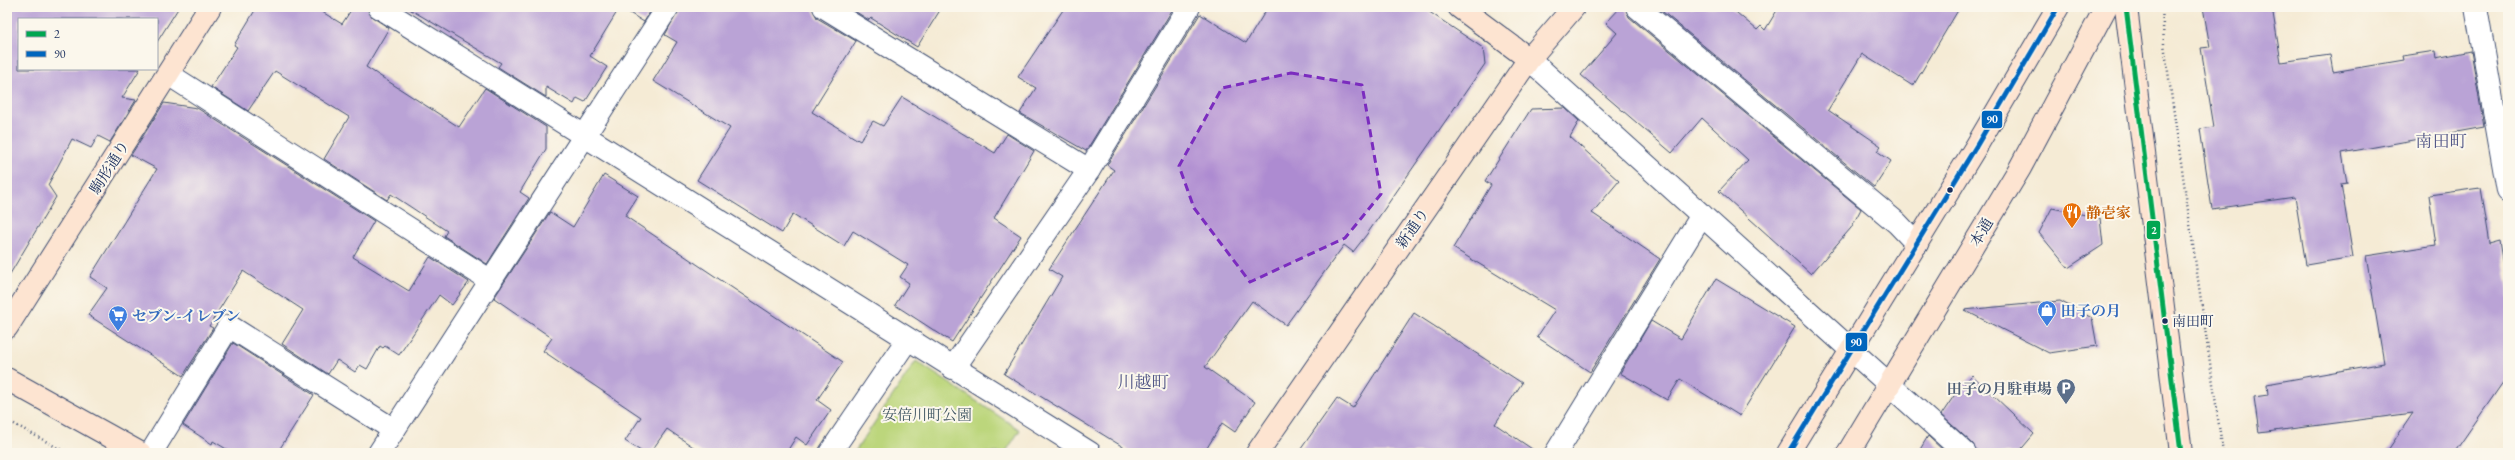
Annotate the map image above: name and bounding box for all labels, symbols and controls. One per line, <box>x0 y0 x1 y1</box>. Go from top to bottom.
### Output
legend <box>18 18 158 70</box>
text: 2 <box>54 26 60 42</box>
text: 90 <box>54 46 66 62</box>
line badge: 90 <box>1981 110 2003 129</box>
text: 90 <box>1986 112 1998 126</box>
district label: 南田町 <box>2416 130 2467 152</box>
street label: 駒形通り <box>85 137 133 197</box>
unlabelled marker <box>1945 185 1955 195</box>
restaurant icon: 静壱家 <box>2061 201 2083 229</box>
place label: 静壱家 <box>2086 203 2131 222</box>
street label: 新通り <box>1391 204 1433 252</box>
street label: 本通 <box>1965 214 1997 250</box>
line badge: 2 <box>2146 220 2161 240</box>
text: 2 <box>2151 223 2157 237</box>
shop icon: 田子の月 <box>2036 299 2058 327</box>
place label: 田子の月 <box>2061 301 2121 320</box>
supermarket icon: セブン-イレブン <box>107 304 129 332</box>
place label: セブン-イレブン <box>132 306 241 325</box>
place label: 南田町 <box>2172 312 2214 330</box>
marker: 南田町 <box>2160 316 2170 326</box>
line badge: 90 <box>1845 332 1868 352</box>
text: 90 <box>1850 335 1862 349</box>
district label: 川越町 <box>1118 371 1169 393</box>
parking icon: 田子の月駐車場 <box>2055 377 2077 405</box>
place label: 田子の月駐車場 <box>1947 379 2052 398</box>
park label: 安倍川町公園 <box>882 405 972 424</box>

